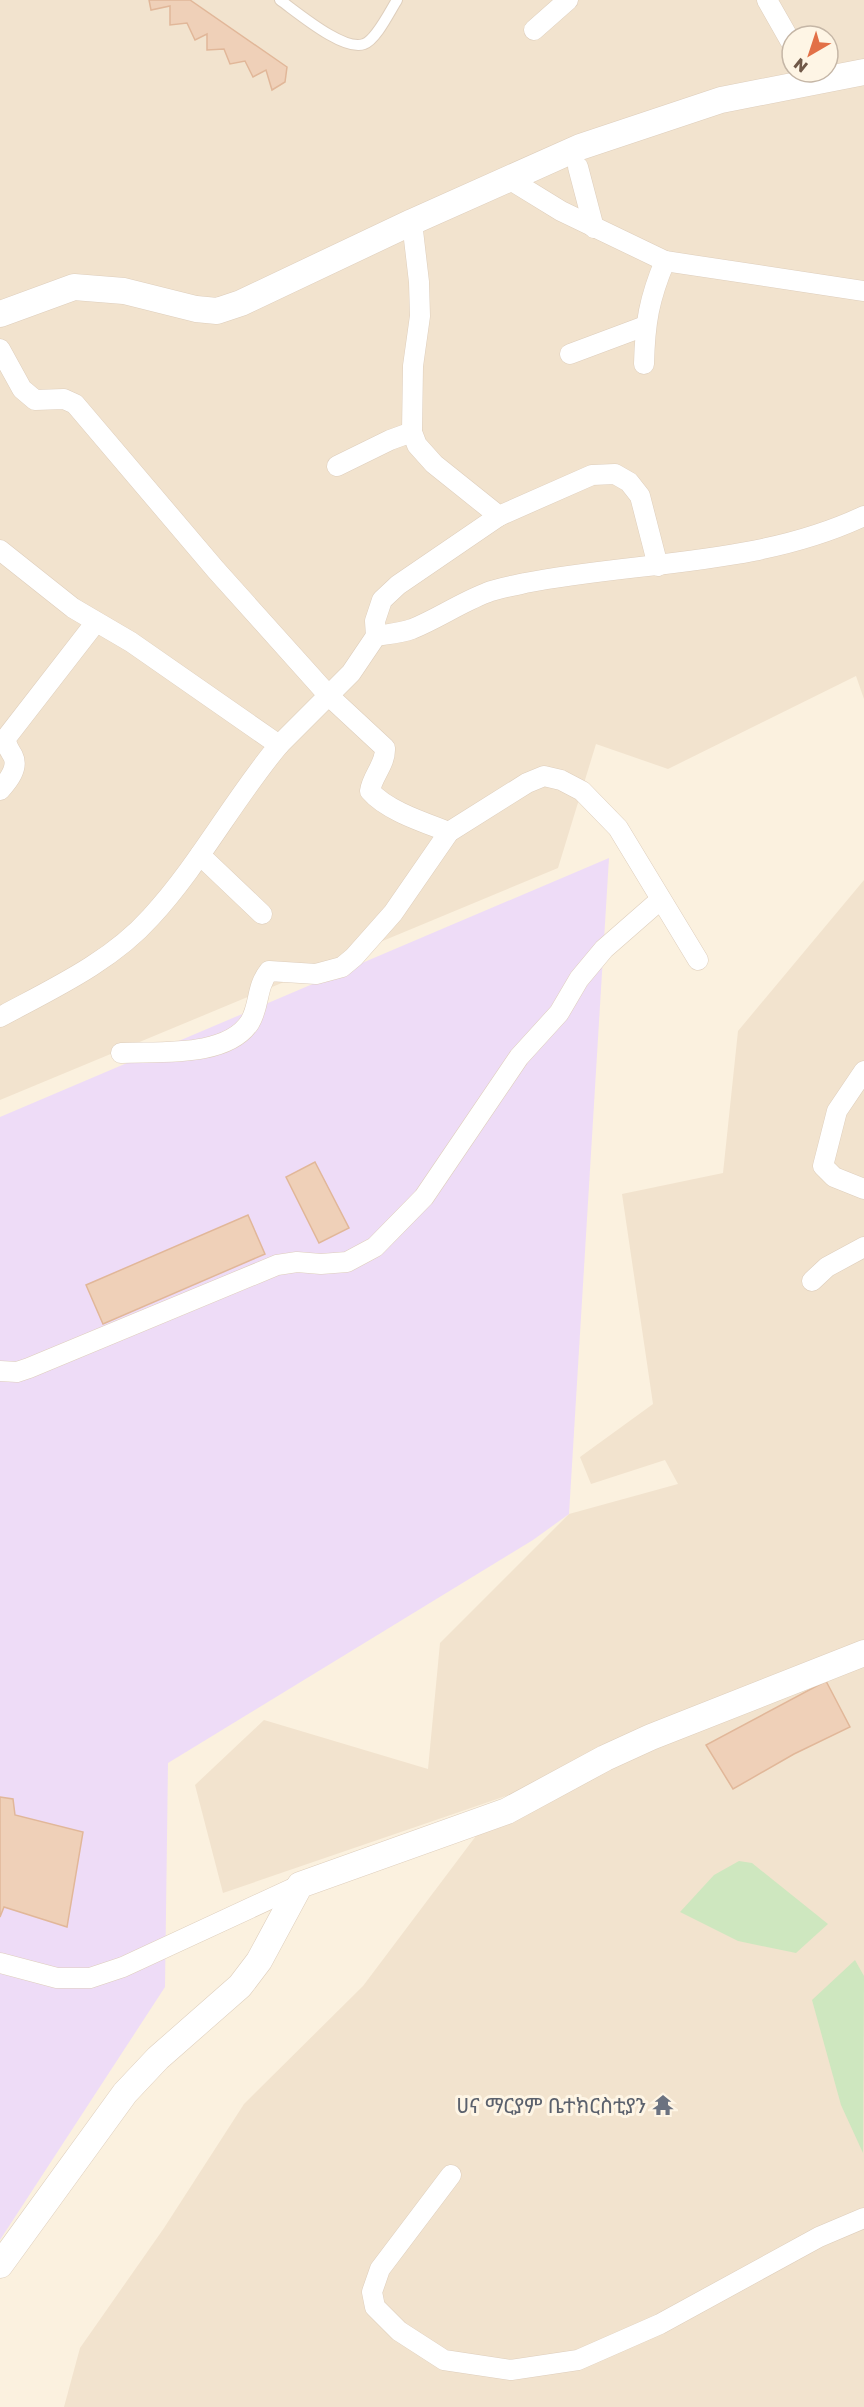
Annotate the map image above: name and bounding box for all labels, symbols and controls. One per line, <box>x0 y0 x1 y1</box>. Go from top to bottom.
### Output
north arrow <box>780 24 840 84</box>
text: N <box>790 54 812 77</box>
place label: ሀና ማርያም ቤተክርስቲያን <box>456 2092 646 2118</box>
temple icon: ሀና ማርያም ቤተክርስቲያን <box>651 2093 675 2117</box>

